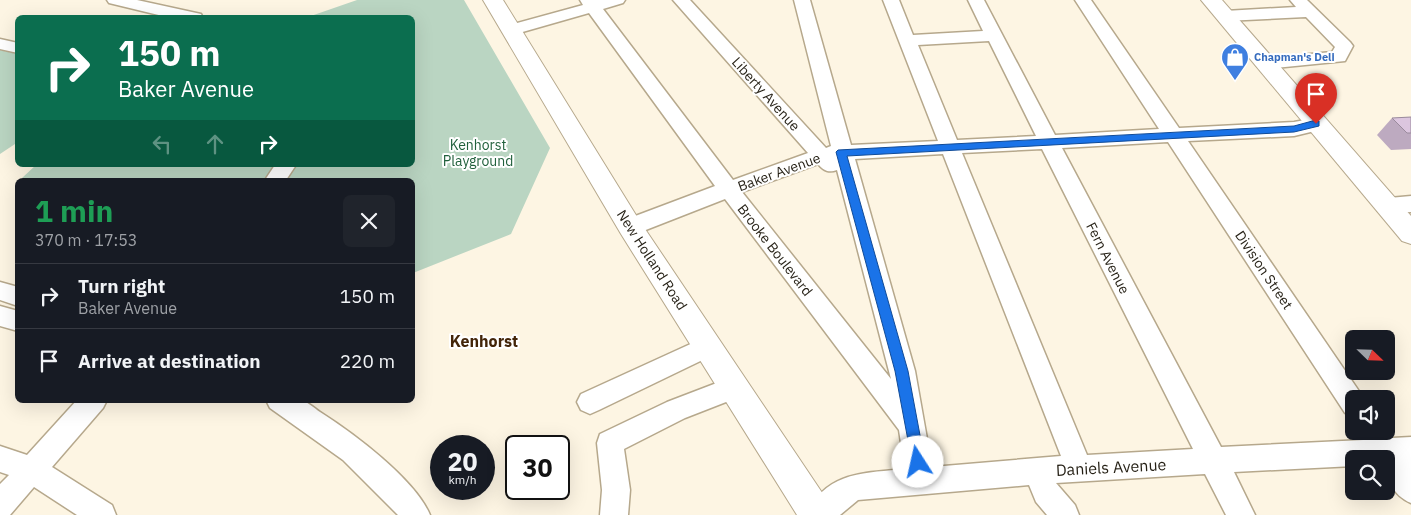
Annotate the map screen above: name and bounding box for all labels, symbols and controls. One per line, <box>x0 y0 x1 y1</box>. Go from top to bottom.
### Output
text: 150 m <box>118 30 221 76</box>
icon: right <box>35 35 100 100</box>
shop icon: Chapman's Deli <box>1220 42 1250 81</box>
place label: Chapman's Deli <box>1254 50 1335 64</box>
street label: Liberty Avenue <box>728 53 804 135</box>
pin <box>1295 73 1337 124</box>
text: Baker Avenue <box>118 74 254 103</box>
icon: arrive <box>1302 80 1330 108</box>
icon: left <box>148 130 176 158</box>
icon: ahead <box>201 130 229 158</box>
icon: right <box>254 130 282 158</box>
park label: Kenhorst Playground <box>443 136 513 170</box>
street label: Baker Avenue <box>735 149 823 195</box>
text: 1 min <box>35 191 113 230</box>
button: close <box>343 195 395 247</box>
street label: Brooke Boulevard <box>734 200 816 300</box>
street label: New Holland Road <box>613 206 691 314</box>
street label: Fern Avenue <box>1082 219 1134 297</box>
street label: Division Street <box>1231 227 1297 313</box>
text: 370 m · 17:53 <box>35 230 137 250</box>
text: Turn right <box>78 274 165 298</box>
icon: right <box>35 282 63 310</box>
text: 150 m <box>340 284 395 308</box>
text: Baker Avenue <box>78 298 177 318</box>
north arrow <box>1345 330 1395 380</box>
map controls <box>1345 330 1395 500</box>
district label: Kenhorst <box>450 331 518 351</box>
icon: arrive <box>35 347 63 375</box>
text: Arrive at destination <box>78 349 261 373</box>
text: 220 m <box>340 349 395 373</box>
button: sound <box>1345 390 1395 440</box>
speed limit sign: 30 <box>505 435 570 500</box>
position arrow <box>891 435 943 487</box>
text: 20 <box>447 445 478 478</box>
button: search <box>1345 450 1395 500</box>
street label: Daniels Avenue <box>1055 454 1167 480</box>
text: km/h <box>448 472 477 487</box>

